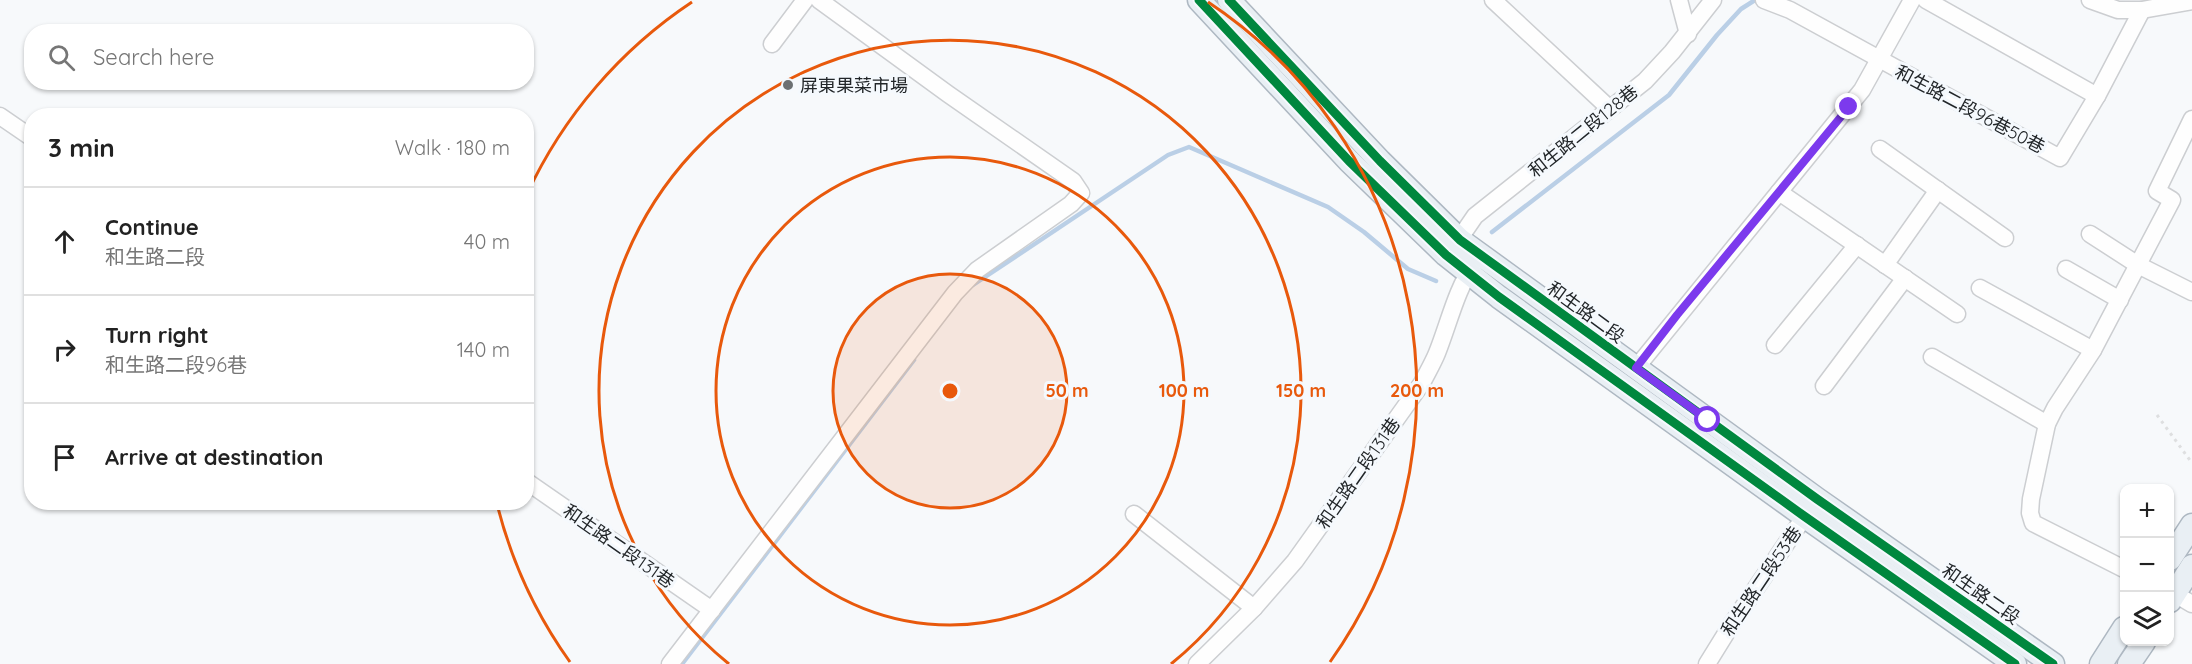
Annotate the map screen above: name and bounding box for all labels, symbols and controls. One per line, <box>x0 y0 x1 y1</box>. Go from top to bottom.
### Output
search box <box>24 24 534 90</box>
icon: search <box>45 41 78 74</box>
text: Search here <box>93 43 214 71</box>
street label: 和生路二段96巷50巷 <box>1891 60 2049 158</box>
place label: 屏東果菜市場 <box>800 74 908 97</box>
marker: 屏東果菜市場 <box>781 78 795 92</box>
street label: 和生路二段128巷 <box>1524 80 1642 182</box>
route end <box>1835 93 1861 119</box>
text: 3 min <box>48 131 115 164</box>
text: Walk · 180 m <box>395 135 510 160</box>
text: Continue <box>105 213 199 241</box>
icon: ahead <box>48 225 81 258</box>
text: 40 m <box>464 229 510 254</box>
text: 和生路二段 <box>105 244 205 269</box>
street label: 和生路二段 <box>1543 276 1629 348</box>
text: Turn right <box>105 321 209 349</box>
icon: right <box>48 333 81 366</box>
text: 140 m <box>457 337 510 362</box>
text: 和生路二段96巷 <box>105 352 247 377</box>
text: 50 m <box>1045 379 1089 402</box>
text: 100 m <box>1159 379 1209 402</box>
text: 150 m <box>1276 379 1326 402</box>
text: 200 m <box>1390 379 1444 402</box>
centre of rings <box>940 381 960 401</box>
route start <box>1694 406 1720 432</box>
street label: 和生路二段131巷 <box>1311 413 1405 533</box>
icon: arrive <box>48 441 81 474</box>
text: Arrive at destination <box>105 443 323 471</box>
map controls <box>2120 484 2174 646</box>
button: + <box>2120 484 2174 538</box>
street label: 和生路二段131巷 <box>559 499 679 593</box>
street label: 和生路二段53巷 <box>1716 522 1806 640</box>
button: − <box>2120 538 2174 592</box>
street label: 和生路二段 <box>1938 559 2024 629</box>
button: layers <box>2120 592 2174 646</box>

